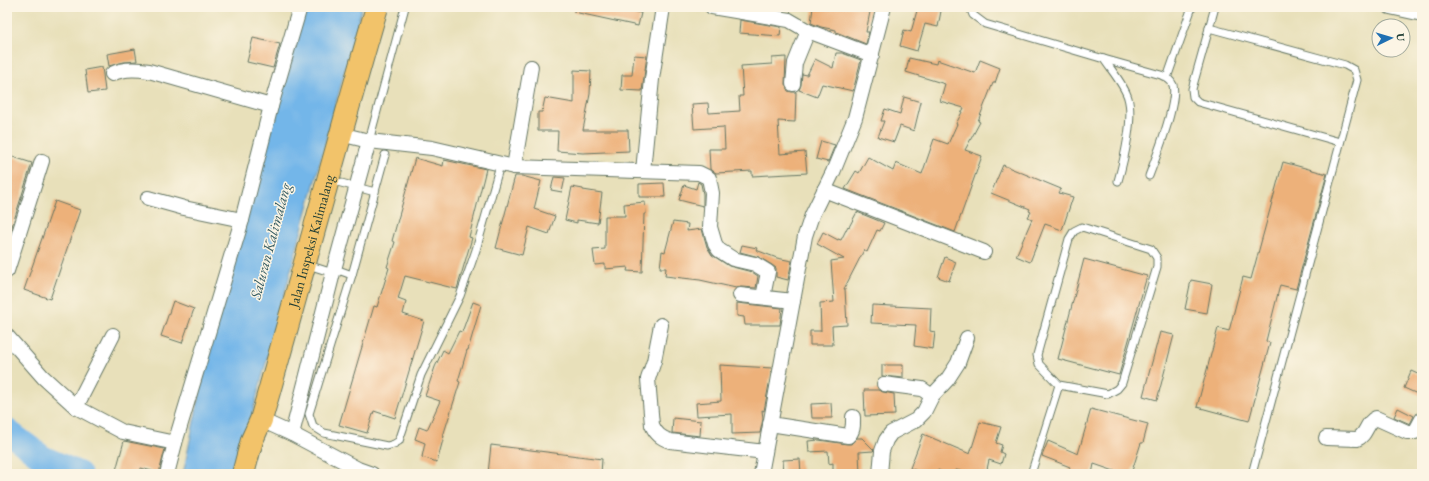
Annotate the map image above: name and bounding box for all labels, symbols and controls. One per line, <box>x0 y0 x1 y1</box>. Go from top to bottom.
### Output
north arrow <box>1371 18 1411 58</box>
text: U <box>1394 32 1408 43</box>
street label: Jalan Inspeksi Kalimalang <box>284 172 338 311</box>
water label: Saluran Kalimalang <box>245 180 295 302</box>

